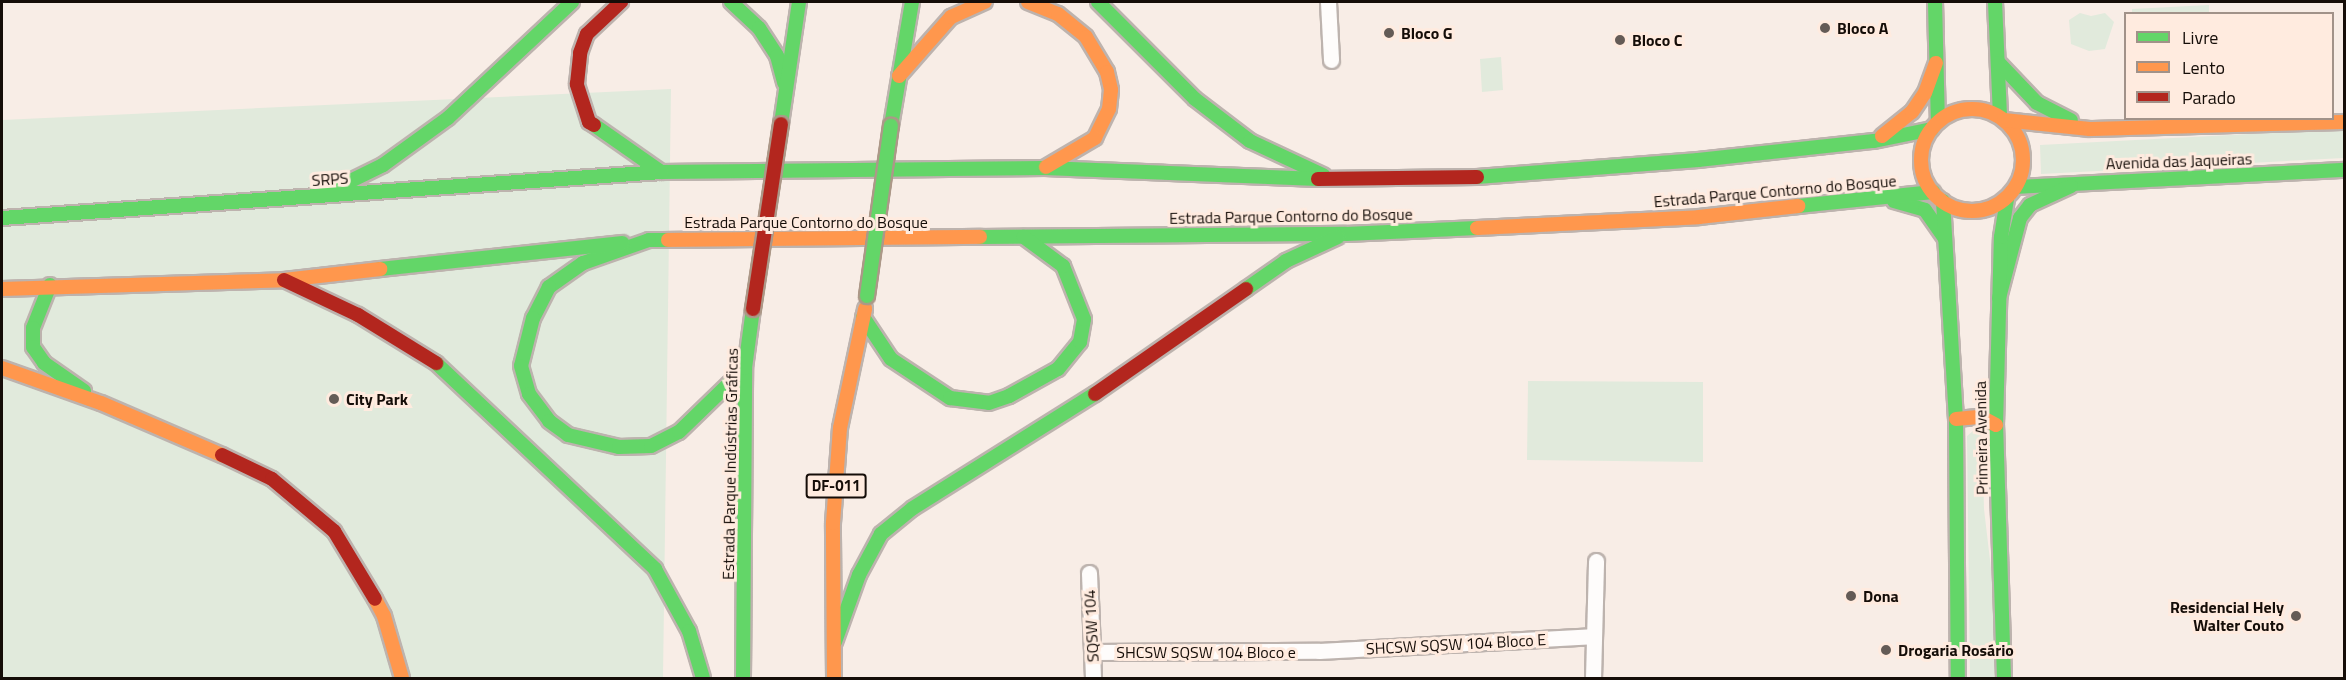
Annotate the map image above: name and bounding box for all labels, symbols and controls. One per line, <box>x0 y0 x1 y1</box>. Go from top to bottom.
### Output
legend <box>2124 12 2334 120</box>
place label: Bloco A <box>1837 18 1888 38</box>
marker: Bloco A <box>1818 21 1832 35</box>
place label: Bloco G <box>1401 23 1452 43</box>
text: Livre <box>2182 24 2218 51</box>
marker: Bloco G <box>1382 26 1396 40</box>
place label: Bloco C <box>1632 30 1682 50</box>
marker: Bloco C <box>1613 33 1627 47</box>
text: Lento <box>2182 54 2225 81</box>
text: Parado <box>2182 84 2236 111</box>
street label: Avenida das Jaqueiras <box>2105 149 2253 173</box>
street label: SRPS <box>311 168 349 190</box>
street label: Estrada Parque Contorno do Bosque <box>1653 171 1897 211</box>
street label: Estrada Parque Contorno do Bosque <box>1169 204 1413 228</box>
street label: Estrada Parque Contorno do Bosque <box>684 212 928 232</box>
street label: Estrada Parque Indústrias Gráficas <box>718 348 742 580</box>
street label: Primeira Avenida <box>1970 381 1992 495</box>
place label: City Park <box>346 389 408 409</box>
marker: City Park <box>327 392 341 406</box>
road number: DF-011 <box>804 474 868 498</box>
place label: Dona <box>1863 586 1899 606</box>
street label: SQSW 104 <box>1080 589 1102 663</box>
marker: Dona <box>1844 589 1858 603</box>
place label: Residencial Hely Walter Couto <box>2170 597 2284 635</box>
marker: Residencial Hely Walter Couto <box>2289 609 2303 623</box>
street label: SHCSW SQSW 104 Bloco E <box>1366 630 1546 658</box>
place label: Drogaria Rosário <box>1898 640 2014 660</box>
street label: SHCSW SQSW 104 Bloco e <box>1116 642 1296 662</box>
marker: Drogaria Rosário <box>1879 643 1893 657</box>

